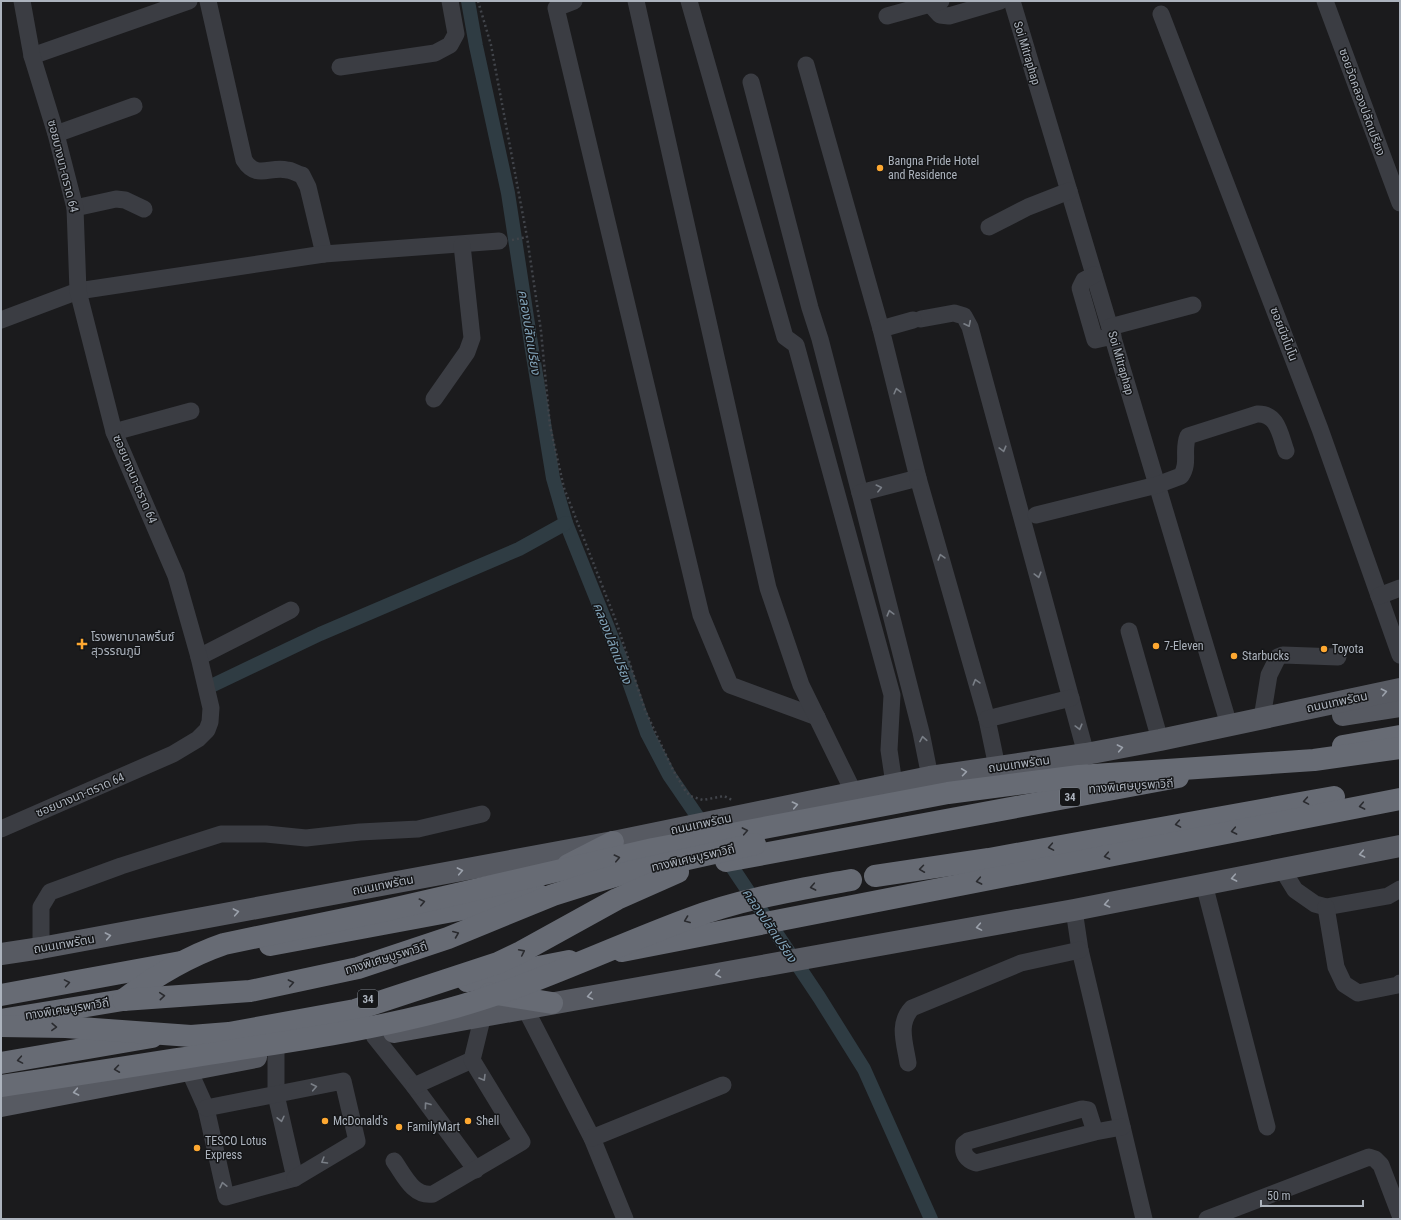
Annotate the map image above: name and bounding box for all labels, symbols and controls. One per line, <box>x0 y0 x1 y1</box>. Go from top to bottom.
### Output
street label: Soi Mitraphap <box>1011 20 1043 87</box>
street label: ซอยวัดคลองปลัดเปรียง <box>1336 46 1388 158</box>
street label: ซอยบางนา-ตราด 64 <box>45 118 81 214</box>
place label: Bangna Pride Hotel and Residence <box>888 154 979 182</box>
marker: Bangna Pride Hotel and Residence <box>875 163 885 173</box>
water label: คลองปลัดเปรียง <box>515 289 544 377</box>
street label: ซอยนีชโมโน <box>1267 305 1301 363</box>
one-way arrow <box>963 320 971 328</box>
street label: Soi Mitraphap <box>1105 330 1137 397</box>
one-way arrow <box>893 388 902 395</box>
street label: ซอยบางนา-ตราด 64 <box>110 433 160 525</box>
one-way arrow <box>999 446 1007 453</box>
one-way arrow <box>875 484 882 493</box>
one-way arrow <box>937 553 946 560</box>
one-way arrow <box>1033 572 1041 578</box>
water label: คลองปลัดเปรียง <box>590 600 635 687</box>
one-way arrow <box>886 610 895 617</box>
place label: โรงพยาบาลพริ้นซ์ สุวรรณภูมิ <box>91 629 175 658</box>
marker: โรงพยาบาลพริ้นซ์ สุวรรณภูมิ <box>76 638 88 650</box>
place label: 7-Eleven <box>1164 639 1204 653</box>
marker: 7-Eleven <box>1151 641 1161 651</box>
place label: Toyota <box>1332 642 1364 656</box>
marker: Toyota <box>1319 644 1329 654</box>
place label: Starbucks <box>1242 649 1289 663</box>
marker: Starbucks <box>1229 651 1239 661</box>
one-way arrow <box>972 678 981 685</box>
street label: ถนนเทพรัตน <box>1305 689 1369 715</box>
one-way arrow <box>1381 689 1387 697</box>
one-way arrow <box>1074 723 1083 730</box>
one-way arrow <box>919 736 927 742</box>
one-way arrow <box>1117 744 1123 753</box>
street label: ถนนเทพรัตน <box>987 753 1051 775</box>
one-way arrow <box>961 768 967 777</box>
street label: ซอยบางนา-ตราด 64 <box>34 770 126 820</box>
street label: ทางพิเศษบูรพาวิถี <box>1088 776 1174 796</box>
road number: 34 <box>1060 788 1080 806</box>
one-way arrow <box>1303 797 1310 805</box>
one-way arrow <box>792 801 798 809</box>
one-way arrow <box>1359 801 1365 810</box>
street label: ถนนเทพรัตน <box>669 811 733 837</box>
one-way arrow <box>1175 819 1182 828</box>
one-way arrow <box>1231 826 1237 835</box>
one-way arrow <box>741 827 748 835</box>
street label: ทางพิเศษบูรพาวิถี <box>650 842 736 874</box>
one-way arrow <box>1047 843 1054 851</box>
one-way arrow <box>1359 849 1365 857</box>
one-way arrow <box>1103 851 1110 860</box>
one-way arrow <box>614 854 621 862</box>
one-way arrow <box>919 864 925 872</box>
one-way arrow <box>457 867 464 875</box>
street label: ถนนเทพรัตน <box>351 872 415 898</box>
one-way arrow <box>1231 874 1237 882</box>
one-way arrow <box>976 876 982 885</box>
one-way arrow <box>810 882 816 891</box>
water label: คลองปลัดเปรียง <box>739 886 800 966</box>
one-way arrow <box>419 898 426 907</box>
one-way arrow <box>1103 899 1110 907</box>
one-way arrow <box>233 908 239 917</box>
one-way arrow <box>684 915 691 923</box>
one-way arrow <box>976 923 982 931</box>
one-way arrow <box>452 931 459 939</box>
street label: ถนนเทพรัตน <box>32 932 96 956</box>
one-way arrow <box>105 932 112 941</box>
street label: ทางพิเศษบูรพาวิถี <box>343 939 429 977</box>
one-way arrow <box>517 949 525 957</box>
one-way arrow <box>714 969 721 978</box>
one-way arrow <box>64 979 70 987</box>
one-way arrow <box>288 979 294 988</box>
road number: 34 <box>358 990 378 1008</box>
one-way arrow <box>159 992 165 1001</box>
one-way arrow <box>586 992 593 1000</box>
street label: ทางพิเศษบูรพาวิถี <box>24 995 110 1023</box>
one-way arrow <box>51 1023 57 1031</box>
one-way arrow <box>17 1055 23 1064</box>
one-way arrow <box>114 1064 120 1073</box>
one-way arrow <box>478 1074 485 1081</box>
one-way arrow <box>311 1083 317 1091</box>
one-way arrow <box>73 1087 79 1095</box>
one-way arrow <box>425 1102 432 1109</box>
place label: McDonald's <box>333 1114 388 1128</box>
place label: Shell <box>476 1114 499 1128</box>
one-way arrow <box>277 1116 285 1122</box>
marker: McDonald's <box>320 1116 330 1126</box>
marker: Shell <box>463 1116 473 1126</box>
place label: FamilyMart <box>407 1120 461 1134</box>
marker: FamilyMart <box>394 1122 404 1132</box>
place label: TESCO Lotus Express <box>205 1134 267 1162</box>
marker: TESCO Lotus Express <box>192 1143 202 1153</box>
one-way arrow <box>321 1156 328 1163</box>
one-way arrow <box>220 1182 228 1188</box>
scale bar <box>1261 1182 1363 1208</box>
text: 50 m <box>1267 1189 1291 1203</box>

